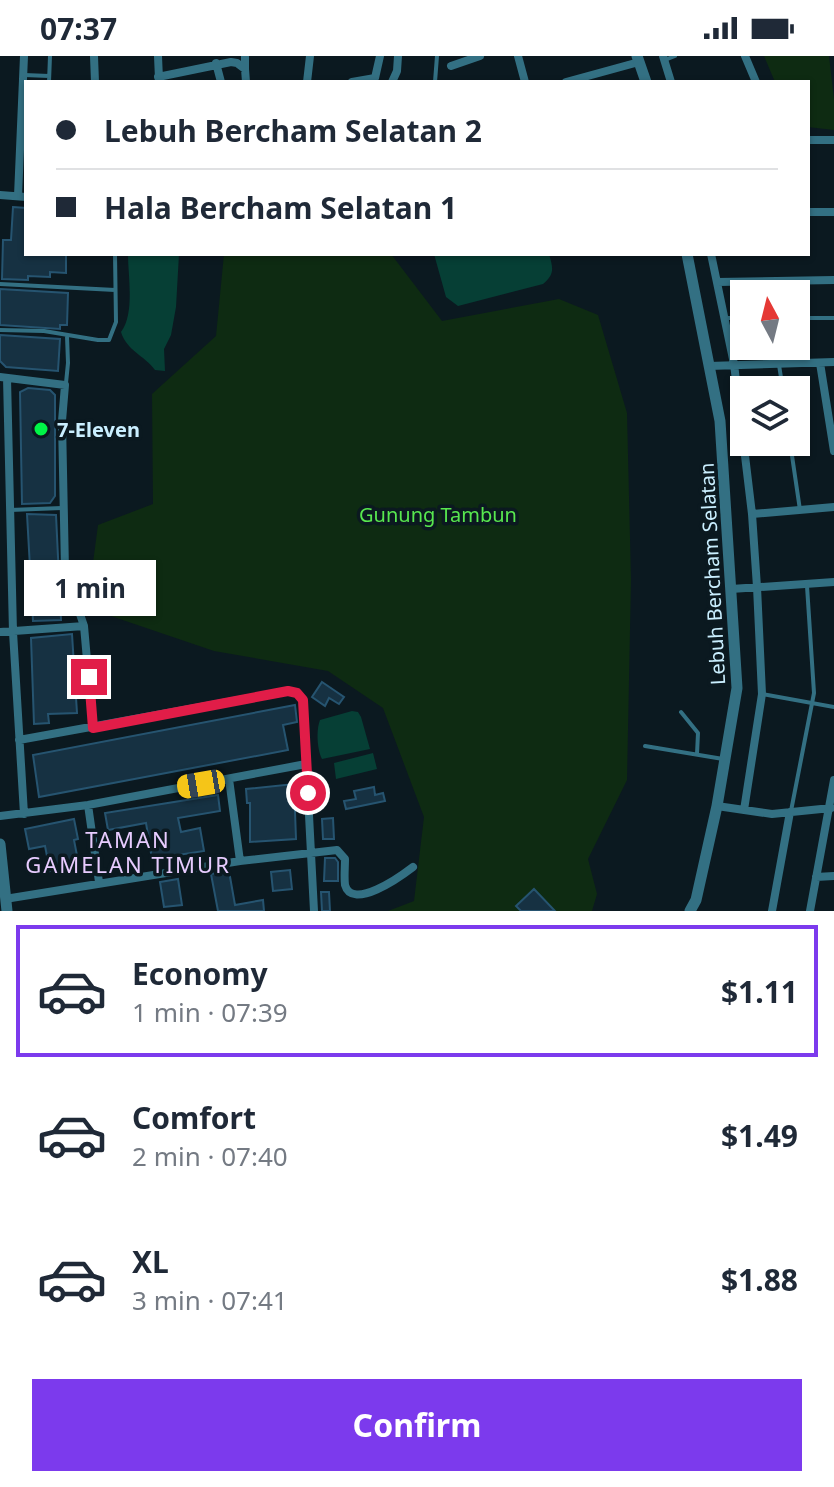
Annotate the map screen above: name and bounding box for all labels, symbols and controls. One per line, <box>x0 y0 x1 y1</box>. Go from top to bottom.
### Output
text: 07:37 <box>40 8 117 49</box>
text: Lebuh Bercham Selatan 2 <box>104 110 482 151</box>
text: Hala Bercham Selatan 1 <box>104 187 457 228</box>
north arrow <box>730 280 810 360</box>
map controls <box>730 280 810 456</box>
button: layers <box>730 376 810 456</box>
place label: 7-Eleven <box>57 416 140 443</box>
marker: 7-Eleven <box>32 420 50 438</box>
street label: Lebuh Bercham Selatan <box>693 462 731 686</box>
park label: Gunung Tambun <box>359 501 517 528</box>
callout: 1 min <box>23 561 155 617</box>
text: 1 min <box>54 570 126 606</box>
route end <box>71 659 107 695</box>
car <box>175 768 227 800</box>
route start <box>290 775 326 811</box>
district label: TAMAN GAMELAN TIMUR <box>25 824 231 879</box>
text: Economy <box>132 953 268 994</box>
icon: car <box>36 955 108 1027</box>
text: $1.11 <box>721 971 798 1012</box>
text: 1 min · 07:39 <box>132 994 288 1030</box>
text: Comfort <box>132 1097 256 1138</box>
icon: car <box>36 1099 108 1171</box>
text: $1.49 <box>721 1115 798 1156</box>
text: 2 min · 07:40 <box>132 1138 288 1174</box>
text: XL <box>132 1241 169 1282</box>
icon: car <box>36 1243 108 1315</box>
text: $1.88 <box>721 1259 798 1300</box>
text: 3 min · 07:41 <box>132 1282 288 1318</box>
button: Confirm <box>32 1379 802 1471</box>

